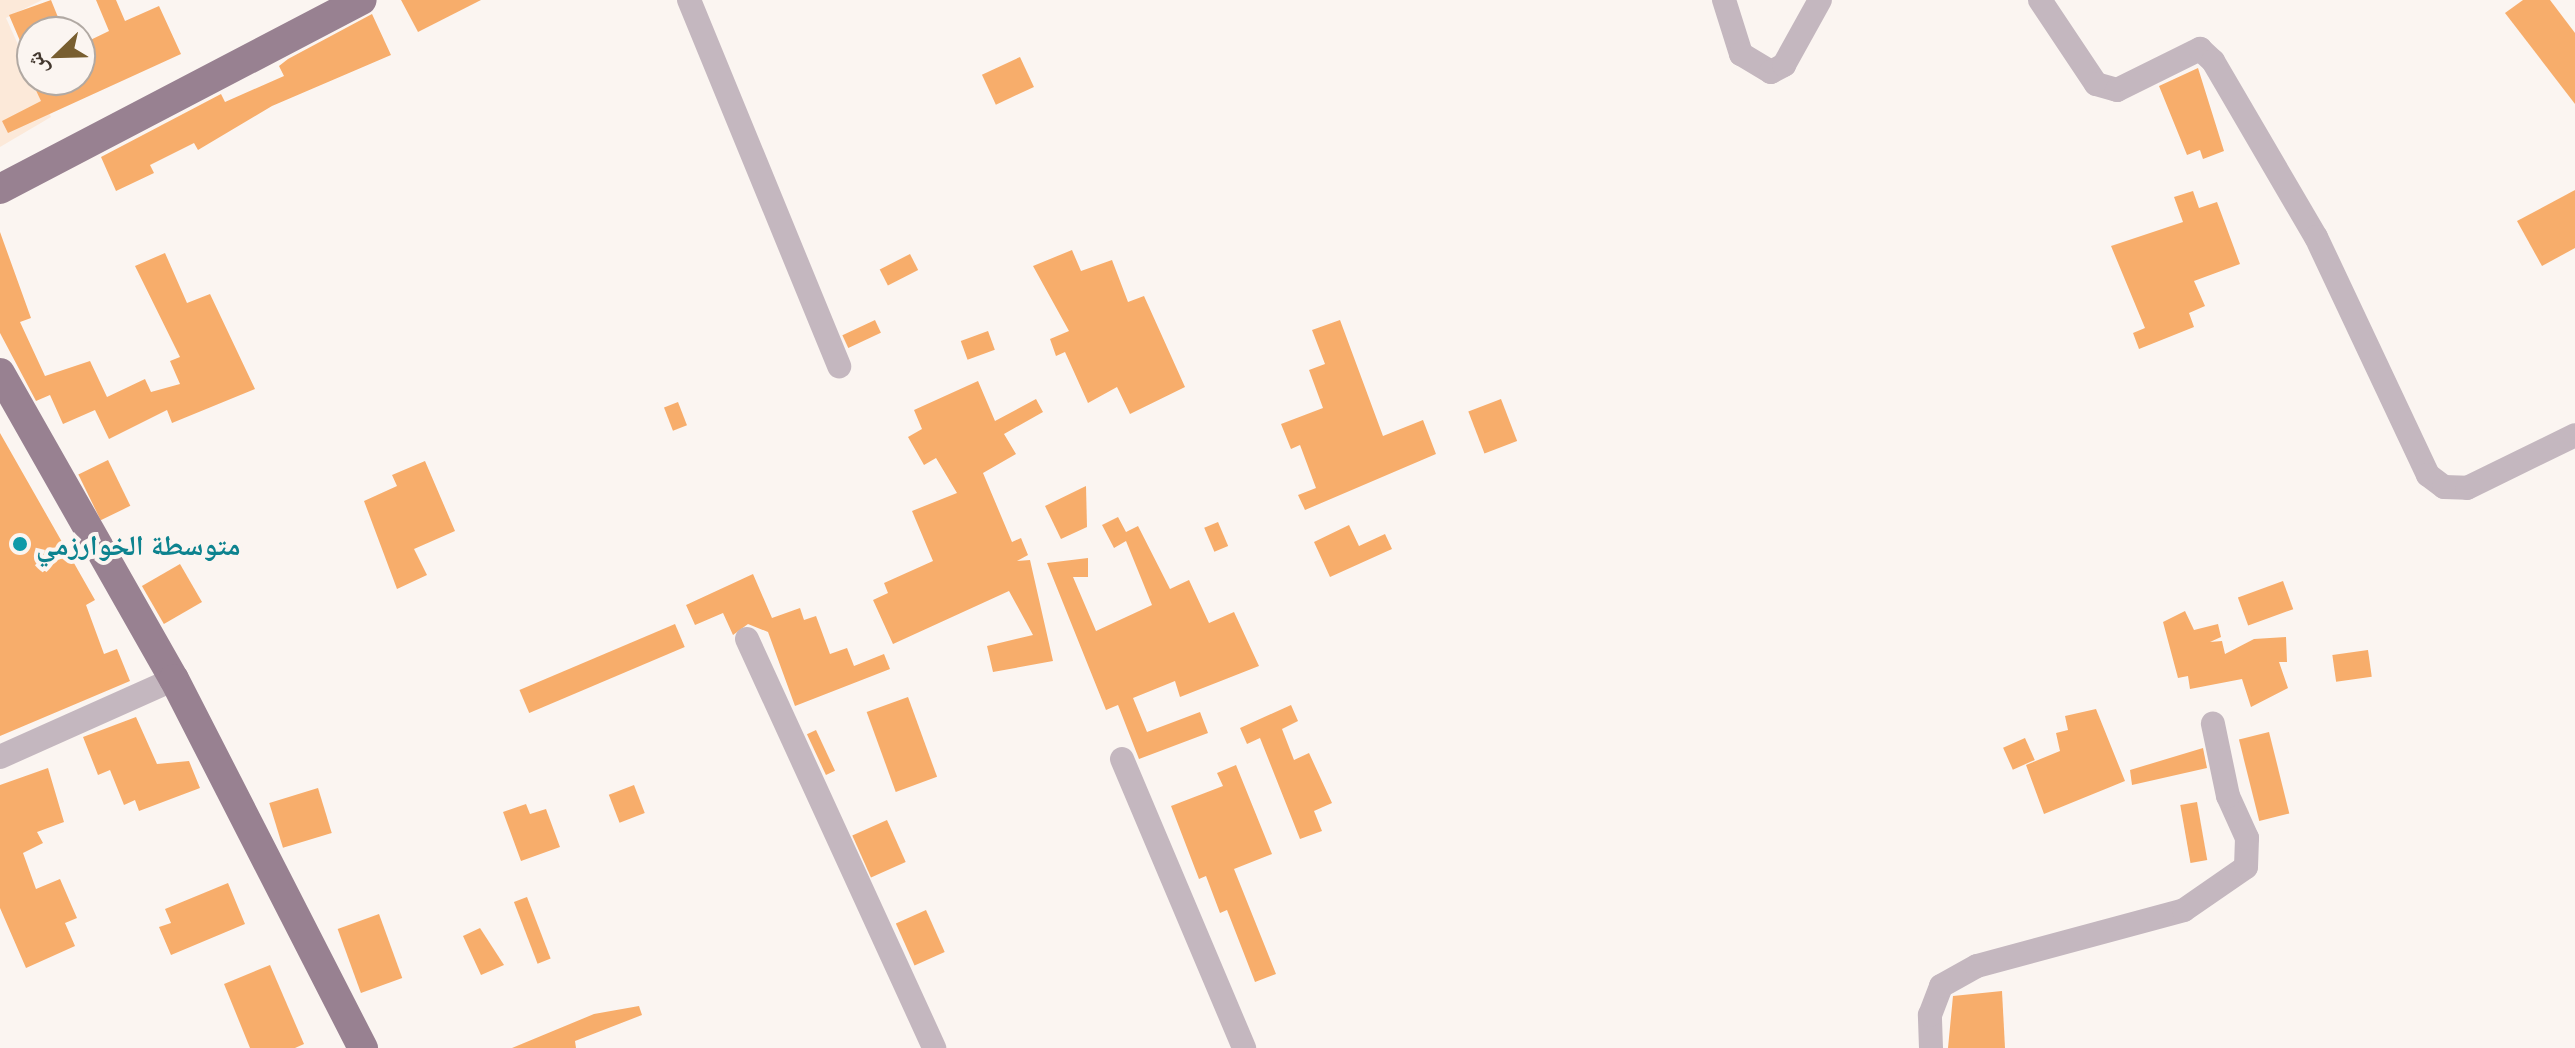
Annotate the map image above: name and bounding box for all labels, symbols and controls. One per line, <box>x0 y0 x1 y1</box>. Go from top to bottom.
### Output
north arrow <box>16 16 96 96</box>
text: ش <box>17 48 54 81</box>
place label: متوسطة الخوارزمي <box>36 527 240 561</box>
marker: متوسطة الخوارزمي <box>11 535 29 553</box>

